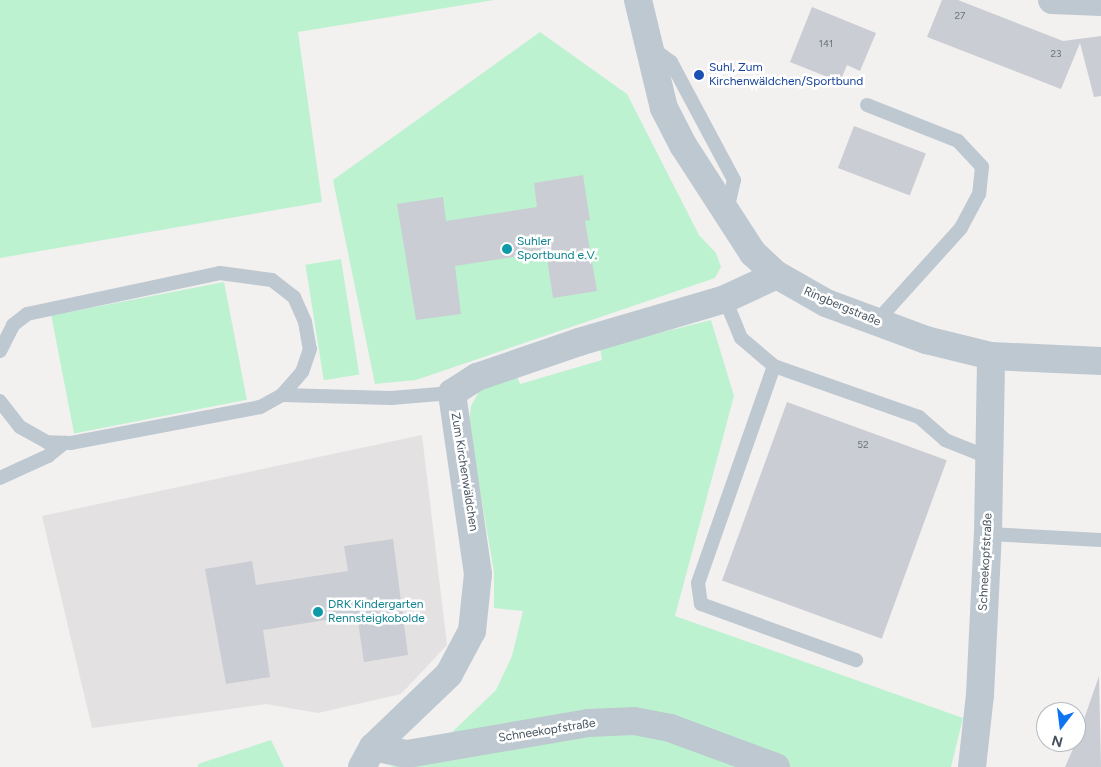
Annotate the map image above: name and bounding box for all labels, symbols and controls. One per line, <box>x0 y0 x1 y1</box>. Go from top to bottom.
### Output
house number: 27 <box>955 10 965 22</box>
house number: 141 <box>819 38 833 50</box>
house number: 23 <box>1050 48 1062 60</box>
place label: Suhl, Zum Kirchenwäldchen/Sportbund <box>709 61 863 89</box>
marker: Suhl, Zum Kirchenwäldchen/Sportbund <box>693 69 705 81</box>
place label: Suhler Sportbund e.V. <box>517 235 597 263</box>
marker: Suhler Sportbund e.V. <box>501 243 513 255</box>
street label: Ringbergstraße <box>801 284 883 330</box>
street label: Zum Kirchenwäldchen <box>448 412 480 532</box>
house number: 52 <box>857 439 869 451</box>
street label: Schneekopfstraße <box>976 513 996 611</box>
place label: DRK Kindergarten Rennsteigkobolde <box>328 598 425 626</box>
marker: DRK Kindergarten Rennsteigkobolde <box>312 606 324 618</box>
north arrow <box>1036 702 1086 752</box>
street label: Schneekopfstraße <box>497 716 597 746</box>
text: N <box>1050 731 1065 751</box>

